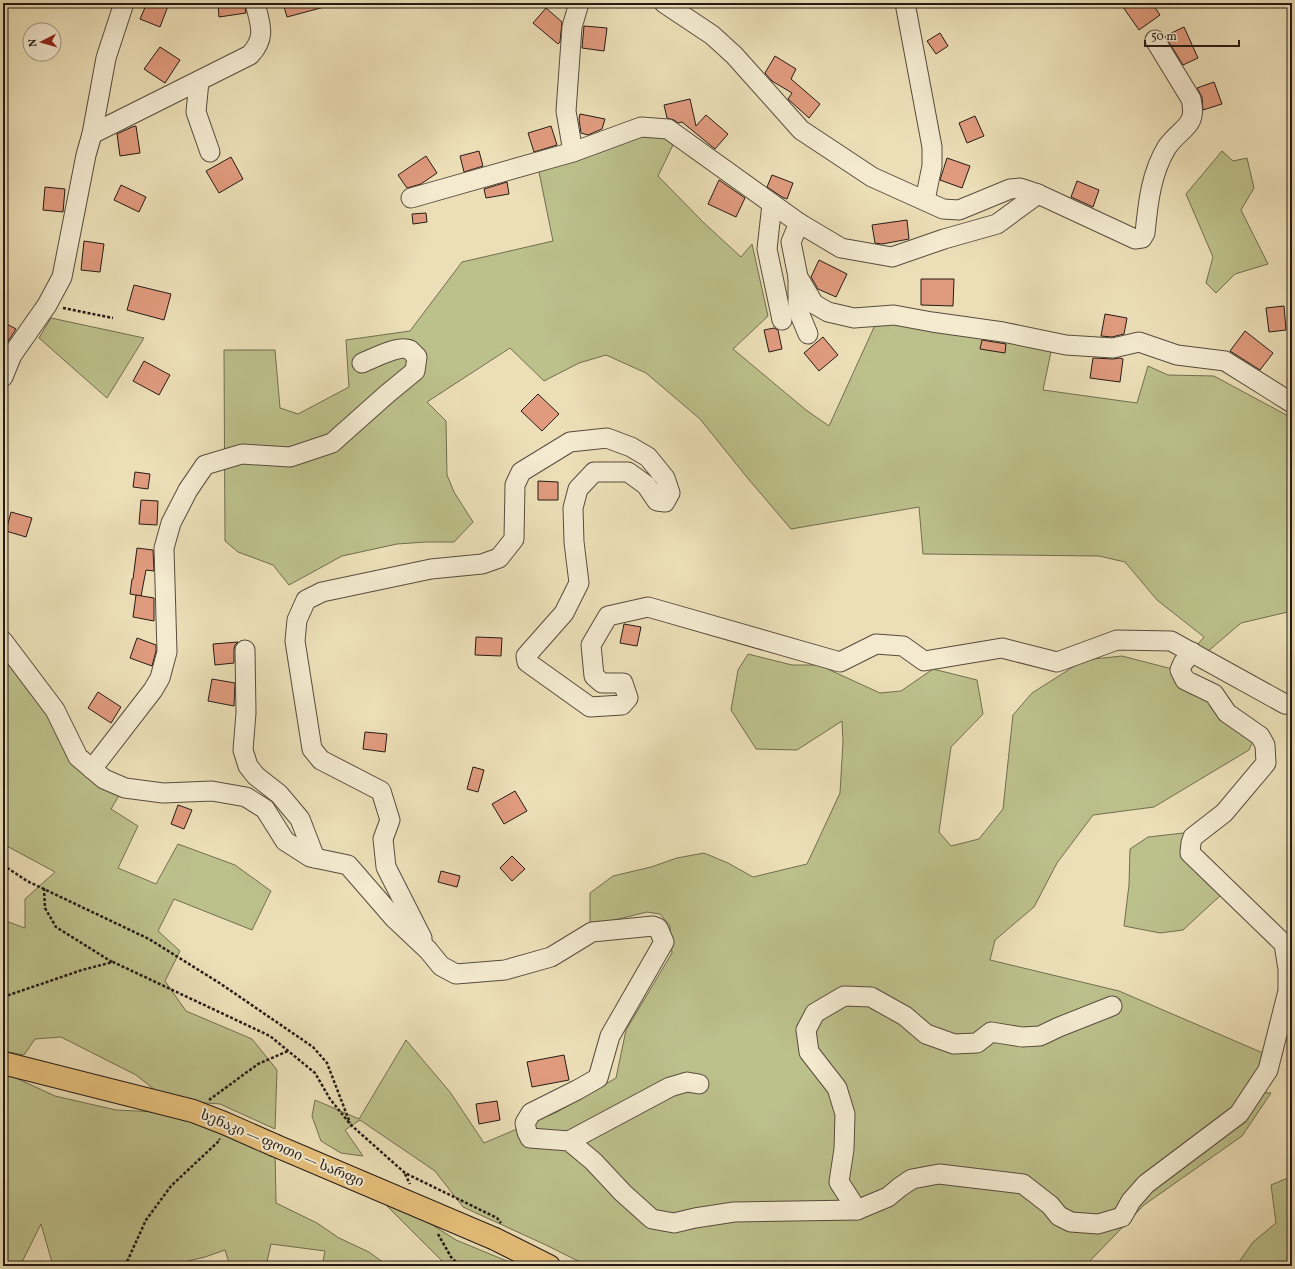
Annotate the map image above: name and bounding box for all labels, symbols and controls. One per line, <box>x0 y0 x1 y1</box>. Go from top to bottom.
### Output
north arrow <box>22 22 62 62</box>
scale bar <box>1145 22 1239 48</box>
text: 50 m <box>1151 29 1177 45</box>
text: N <box>26 38 41 48</box>
street label: სენაკი — ფოთი — სარფი <box>197 1106 367 1192</box>

